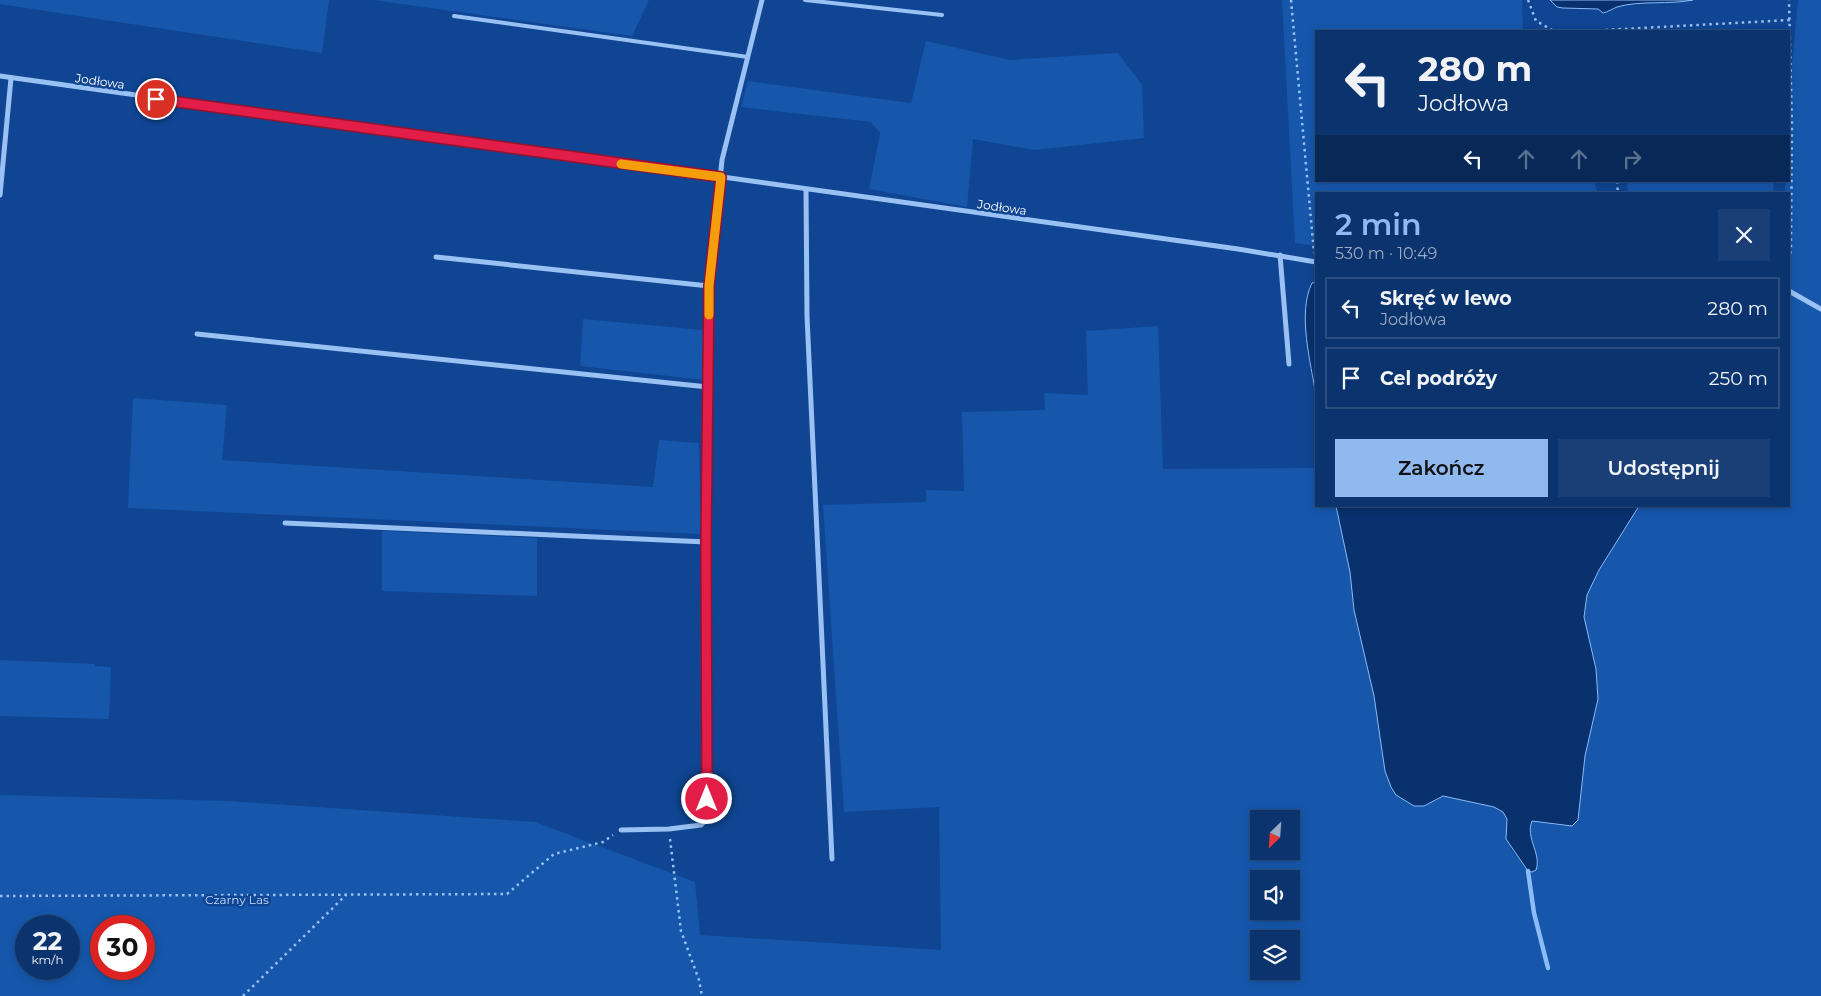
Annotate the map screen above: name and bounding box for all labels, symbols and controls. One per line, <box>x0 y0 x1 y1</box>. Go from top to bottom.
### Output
text: 280 m <box>1418 47 1532 90</box>
icon: left <box>1335 50 1400 115</box>
street label: Jodłowa <box>73 70 126 92</box>
pin <box>135 78 177 120</box>
icon: arrive <box>142 85 170 113</box>
text: Jodłowa <box>1418 90 1509 117</box>
icon: left <box>1459 145 1487 173</box>
icon: ahead <box>1512 145 1540 173</box>
icon: ahead <box>1565 145 1593 173</box>
icon: right <box>1618 145 1646 173</box>
street label: Jodłowa <box>975 196 1028 218</box>
text: 2 min <box>1335 206 1422 243</box>
button: close <box>1718 209 1770 261</box>
text: 530 m · 10:49 <box>1335 244 1437 263</box>
text: Skręć w lewo <box>1380 287 1512 310</box>
icon: left <box>1337 294 1365 322</box>
text: 280 m <box>1707 297 1768 320</box>
text: Jodłowa <box>1380 310 1446 329</box>
icon: arrive <box>1337 364 1365 392</box>
text: Cel podróży <box>1380 367 1497 390</box>
text: 250 m <box>1709 367 1768 390</box>
button: Zakończ <box>1335 439 1548 497</box>
button: Udostępnij <box>1558 439 1770 497</box>
position arrow <box>680 772 732 824</box>
north arrow <box>1250 810 1300 860</box>
map controls <box>1250 810 1300 980</box>
button: sound <box>1250 870 1300 920</box>
park label: Czarny Las <box>205 892 269 907</box>
speed limit sign: 30 <box>90 915 155 980</box>
text: 22 <box>33 926 62 956</box>
button: layers <box>1250 930 1300 980</box>
text: km/h <box>31 952 64 967</box>

